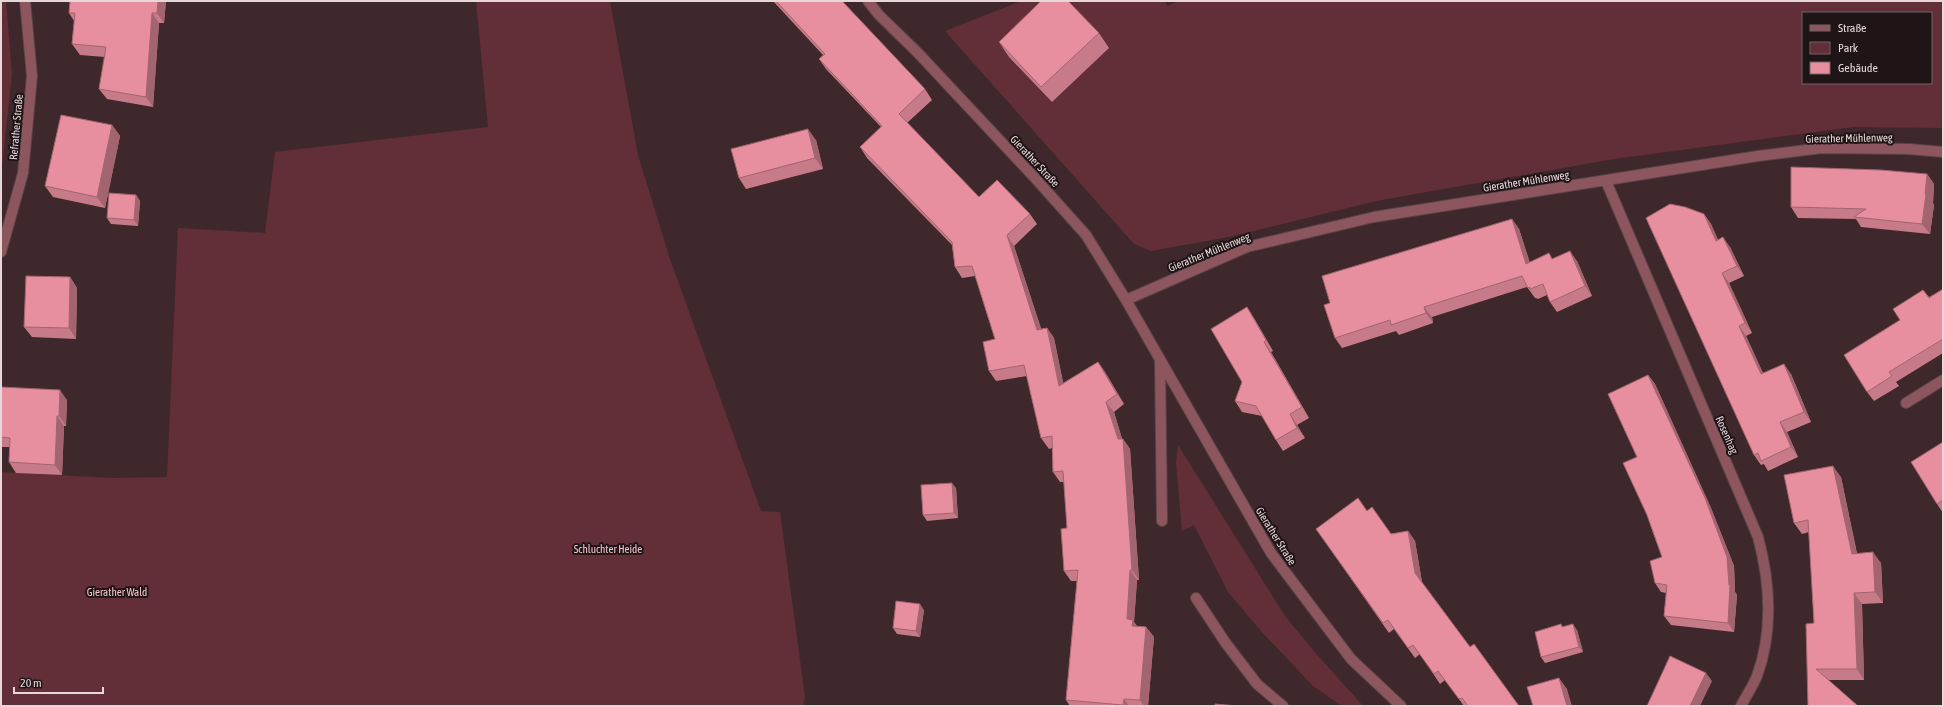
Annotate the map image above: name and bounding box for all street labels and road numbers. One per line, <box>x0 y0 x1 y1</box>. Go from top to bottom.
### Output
street label: Refrather Straße <box>7 94 25 160</box>
street label: Gierather Mühlenweg <box>1805 131 1893 145</box>
street label: Gierather Straße <box>1008 133 1062 189</box>
street label: Gierather Mühlenweg <box>1482 168 1570 194</box>
street label: Gierather Mühlenweg <box>1166 230 1252 274</box>
street label: Rosenhag <box>1713 414 1741 456</box>
street label: Gierather Straße <box>1253 505 1299 567</box>

